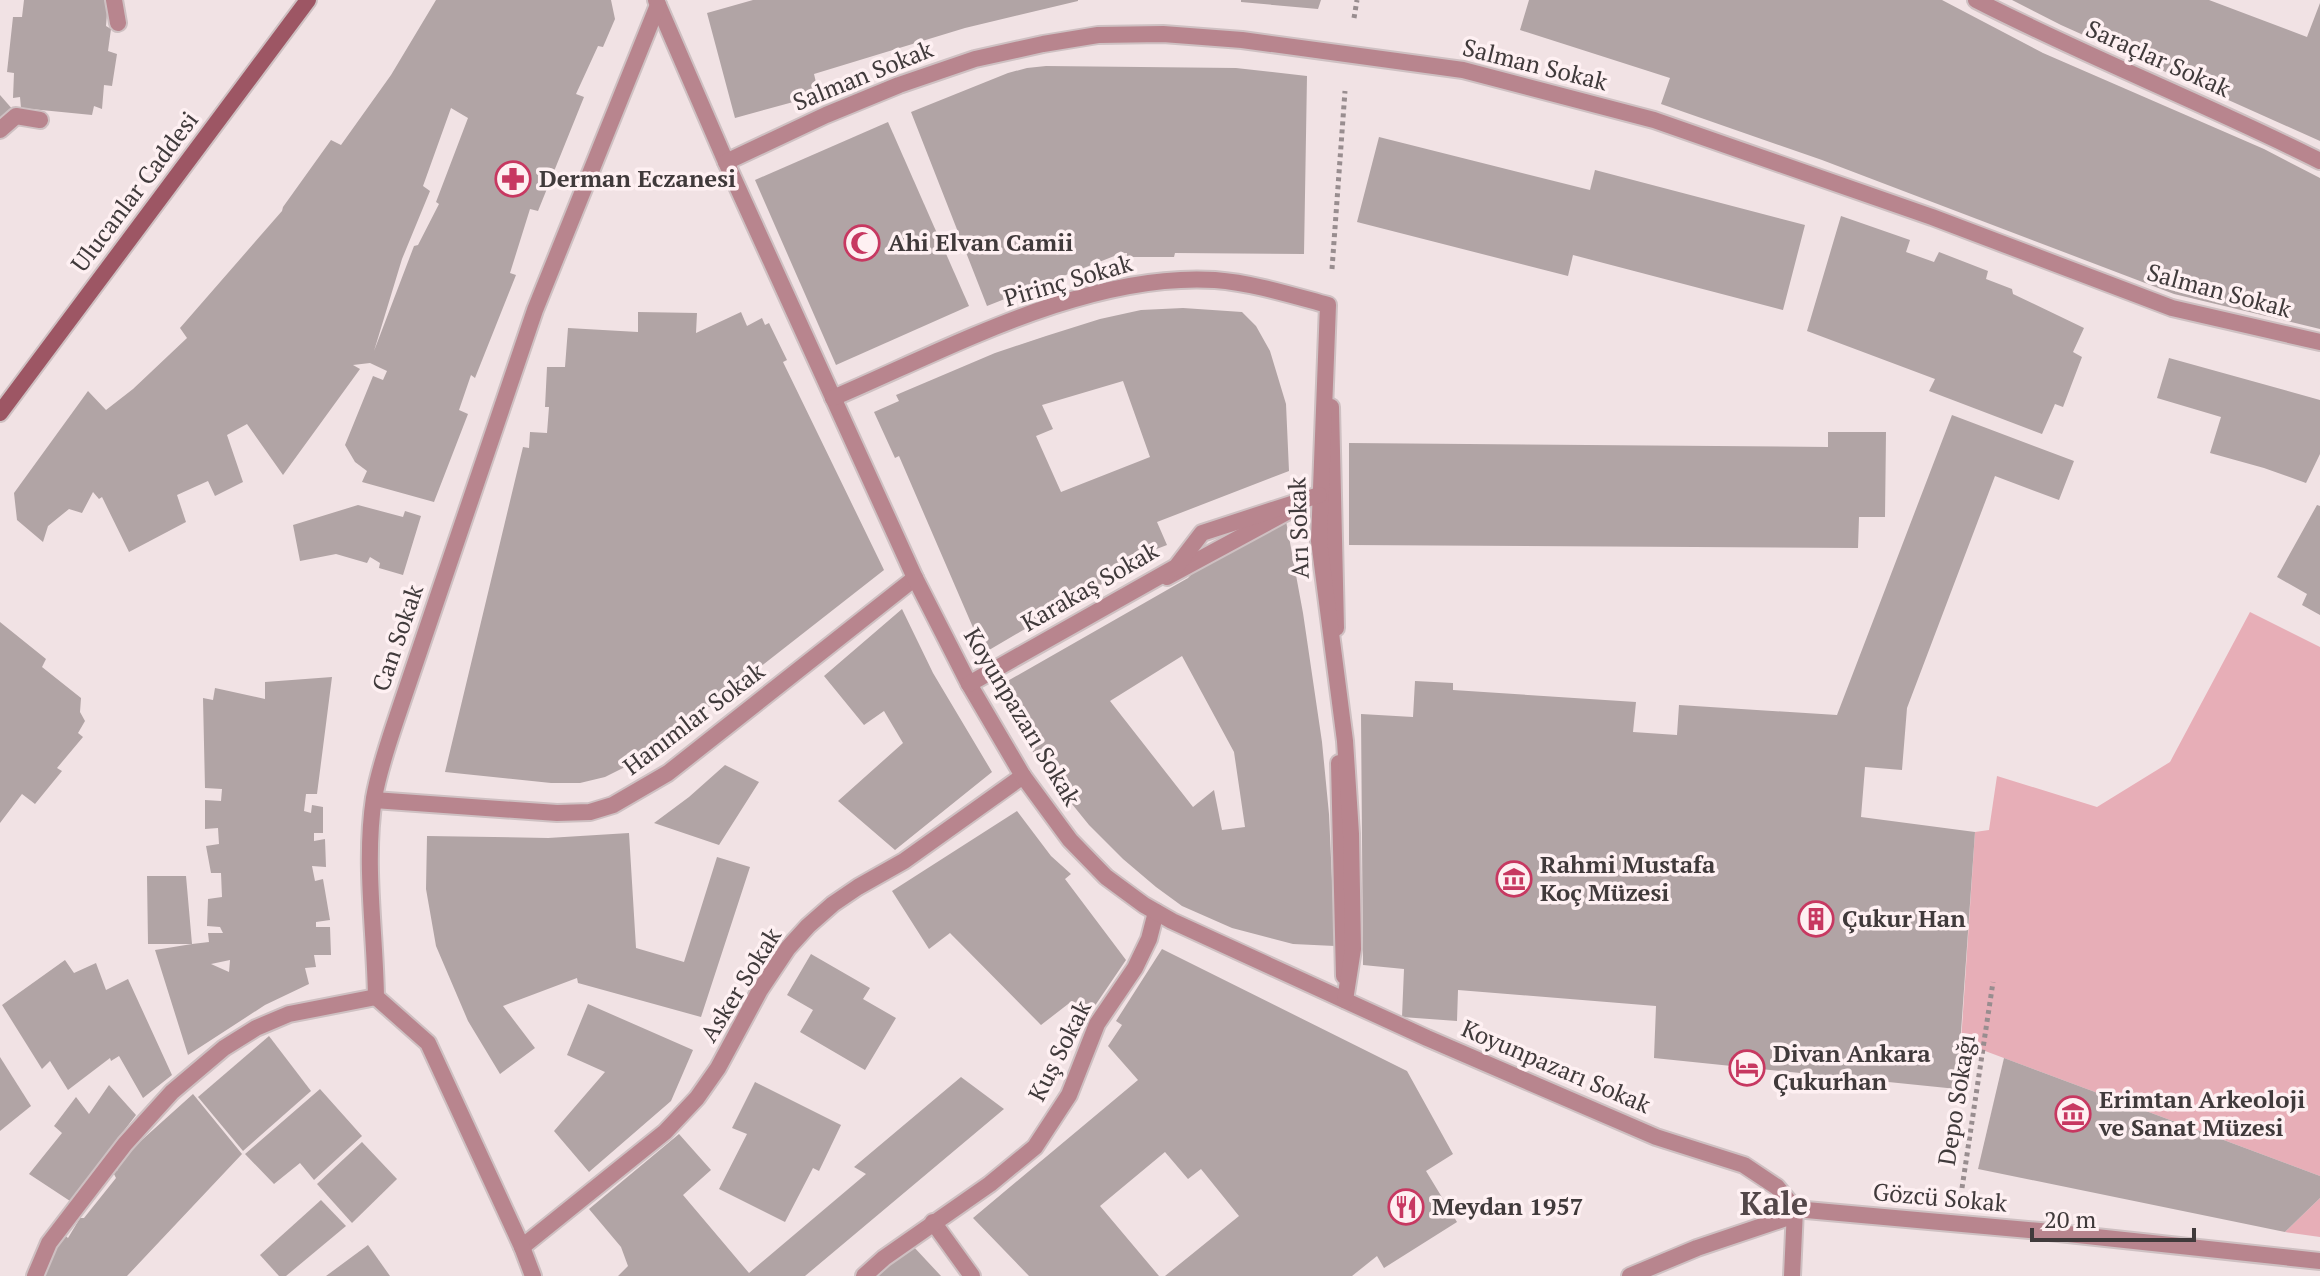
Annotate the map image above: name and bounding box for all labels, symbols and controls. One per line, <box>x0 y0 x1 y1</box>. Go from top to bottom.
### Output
street label: Saraçlar Sokak <box>2081 12 2236 104</box>
street label: Salman Sokak <box>1459 31 1612 98</box>
street label: Salman Sokak <box>788 32 938 118</box>
street label: Ulucanlar Caddesi <box>63 105 205 278</box>
pharmacy icon: Derman Eczanesi <box>494 160 532 198</box>
place label: Derman Eczanesi <box>539 162 736 194</box>
mosque icon: Ahi Elvan Camii <box>843 224 881 262</box>
place label: Ahi Elvan Camii <box>888 226 1073 258</box>
street label: Pirinç Sokak <box>1000 246 1136 314</box>
street label: Salman Sokak <box>2144 255 2296 325</box>
street label: Arı Sokak <box>1280 476 1316 579</box>
street label: Karakaş Sokak <box>1015 534 1164 638</box>
street label: Can Sokak <box>364 580 430 695</box>
street label: Koyunpazarı Sokak <box>957 622 1089 812</box>
street label: Hanımlar Sokak <box>616 654 771 782</box>
place label: Rahmi Mustafa Koç Müzesi <box>1540 848 1716 908</box>
museum icon: Rahmi Mustafa Koç Müzesi <box>1495 860 1533 898</box>
building icon: Çukur Han <box>1797 900 1835 938</box>
place label: Çukur Han <box>1842 902 1966 934</box>
street label: Asker Sokak <box>692 921 788 1048</box>
street label: Kuş Sokak <box>1020 994 1098 1106</box>
street label: Koyunpazarı Sokak <box>1457 1012 1656 1121</box>
street label: Depo Sokağı <box>1930 1032 1982 1168</box>
place label: Divan Ankara Çukurhan <box>1773 1037 1931 1097</box>
hotel icon: Divan Ankara Çukurhan <box>1728 1049 1766 1087</box>
place label: Erimtan Arkeoloji ve Sanat Müzesi <box>2098 1083 2305 1143</box>
museum icon: Erimtan Arkeoloji ve Sanat Müzesi <box>2054 1095 2092 1133</box>
street label: Gözcü Sokak <box>1872 1175 2009 1219</box>
district label: Kale <box>1740 1182 1808 1224</box>
restaurant icon: Meydan 1957 <box>1387 1188 1425 1226</box>
place label: Meydan 1957 <box>1432 1190 1583 1222</box>
scale bar <box>2032 1192 2194 1242</box>
text: 20 m <box>2044 1203 2096 1235</box>

